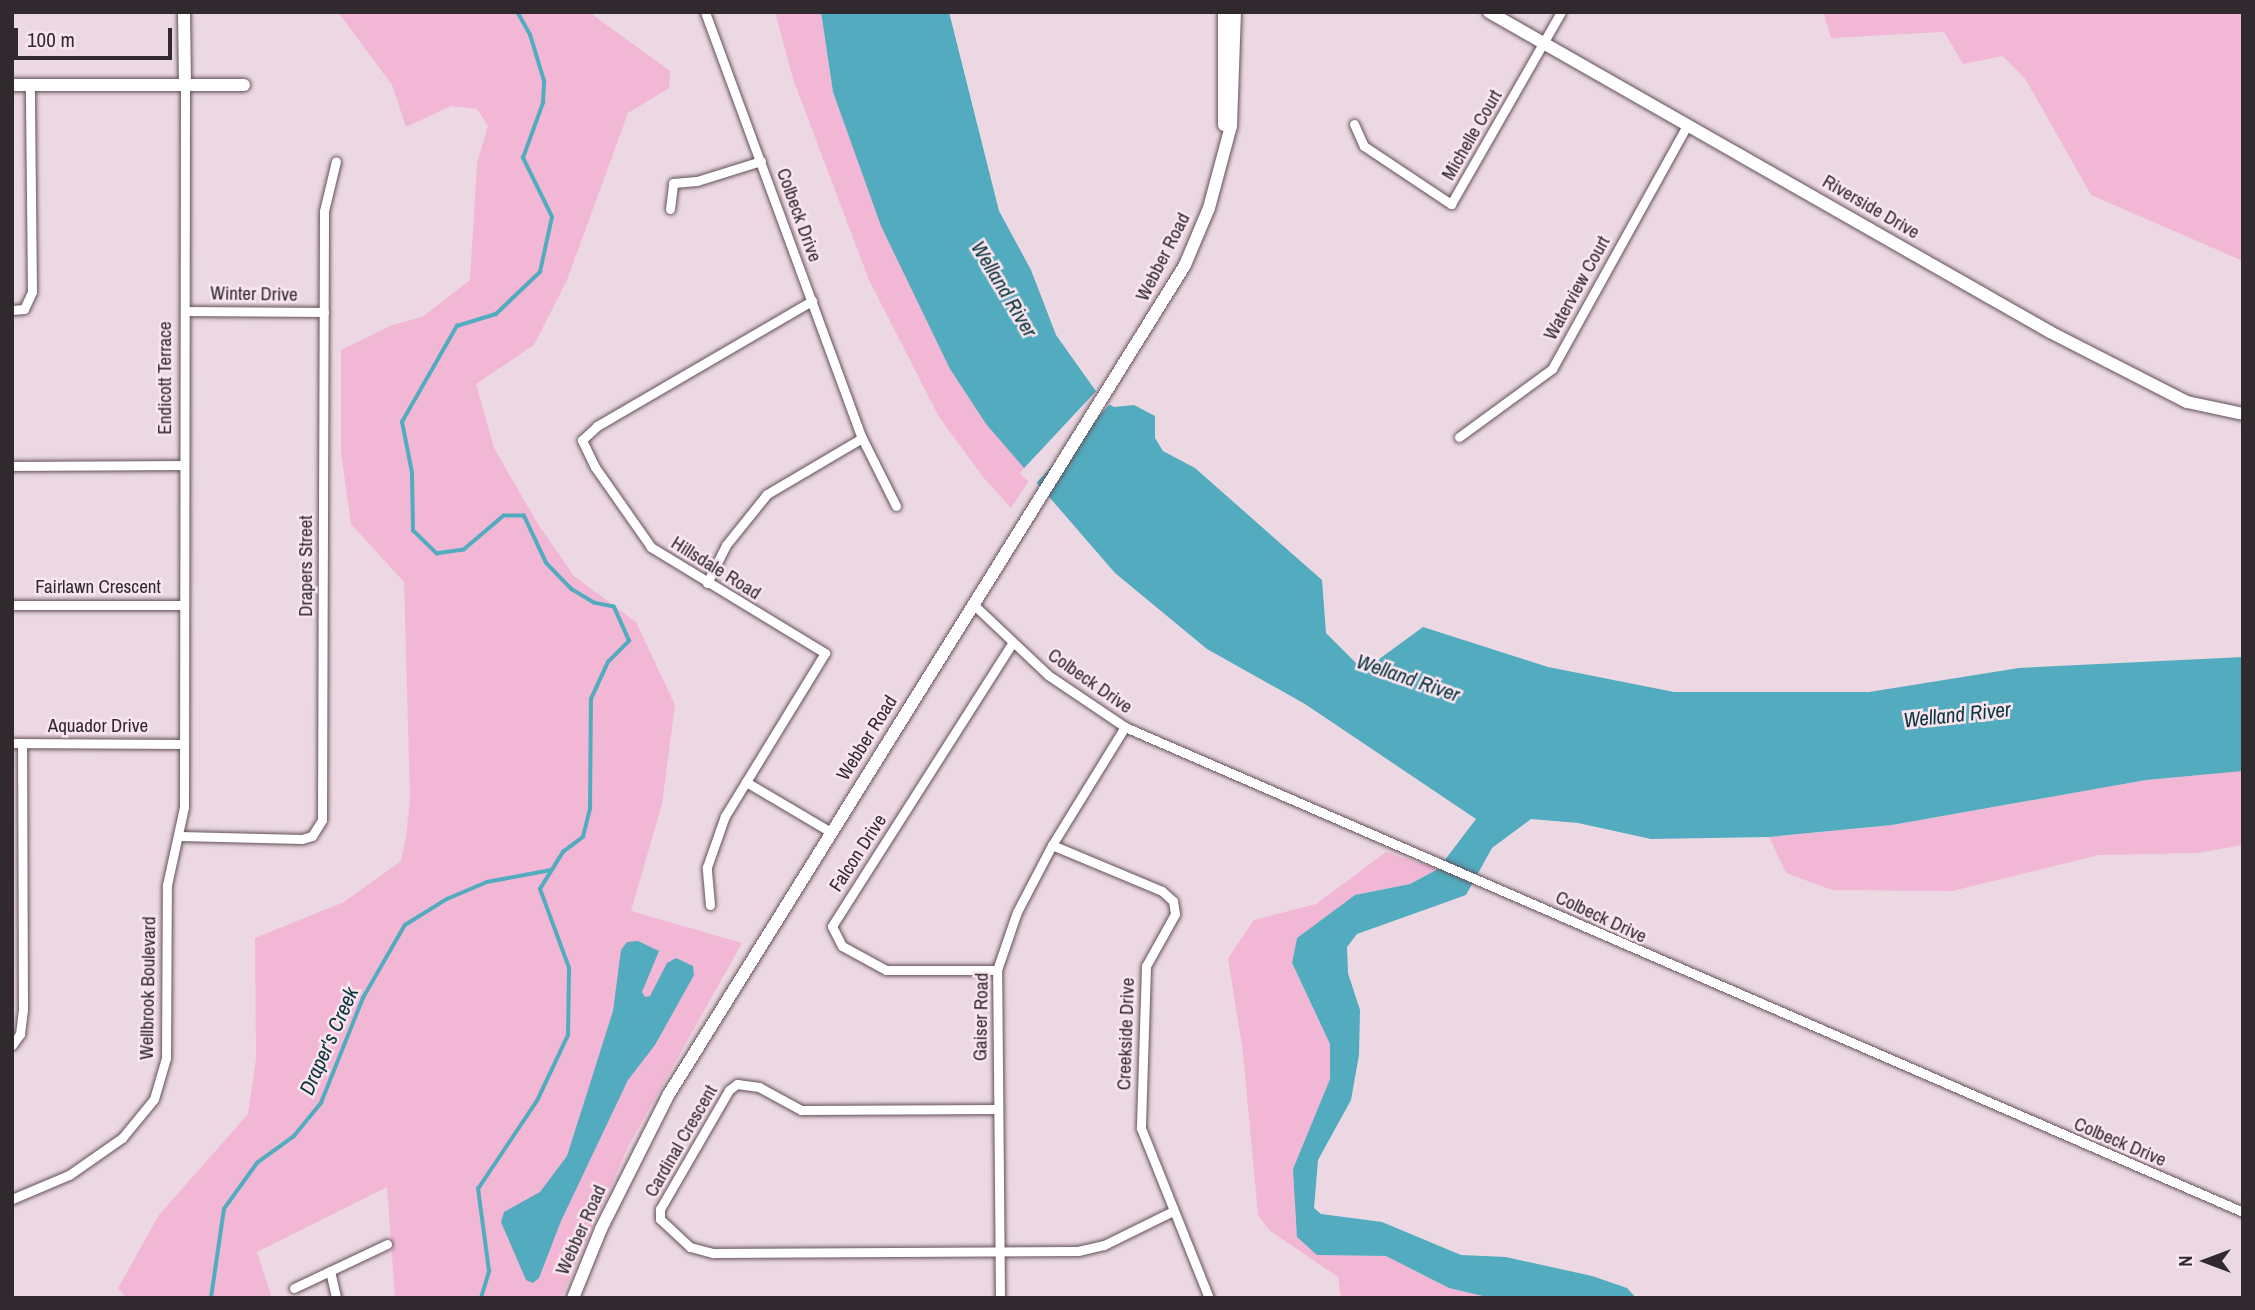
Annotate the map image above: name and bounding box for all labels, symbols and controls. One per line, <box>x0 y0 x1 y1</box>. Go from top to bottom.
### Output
scale bar <box>18 14 175 58</box>
text: 100 m <box>27 25 75 54</box>
street label: Michelle Court <box>1437 86 1507 184</box>
street label: Colbeck Drive <box>772 165 826 265</box>
street label: Riverside Drive <box>1818 170 1924 244</box>
street label: Webber Road <box>1131 209 1195 305</box>
street label: Waterview Court <box>1539 232 1615 344</box>
water label: Welland River <box>965 236 1043 342</box>
street label: Winter Drive <box>210 282 298 306</box>
street label: Endicott Terrace <box>154 321 176 435</box>
street label: Drapers Street <box>295 515 317 617</box>
street label: Hillsdale Road <box>667 531 765 605</box>
street label: Fairlawn Crescent <box>35 576 161 598</box>
street label: Colbeck Drive <box>1043 644 1137 718</box>
water label: Welland River <box>1353 649 1463 707</box>
street label: Webber Road <box>832 691 902 785</box>
water label: Welland River <box>1902 697 2012 733</box>
street label: Aquador Drive <box>48 715 148 737</box>
street label: Falcon Drive <box>825 810 891 896</box>
street label: Colbeck Drive <box>1552 886 1650 948</box>
street label: Wellbrook Boulevard <box>135 916 161 1060</box>
street label: Gaiser Road <box>969 973 993 1061</box>
street label: Creekside Drive <box>1113 977 1139 1091</box>
water label: Draper's Creek <box>294 983 364 1099</box>
street label: Cardinal Crescent <box>640 1081 722 1201</box>
street label: Colbeck Drive <box>2071 1112 2169 1172</box>
street label: Webber Road <box>551 1182 611 1278</box>
north arrow <box>2171 1226 2241 1296</box>
text: N <box>2172 1255 2198 1267</box>

